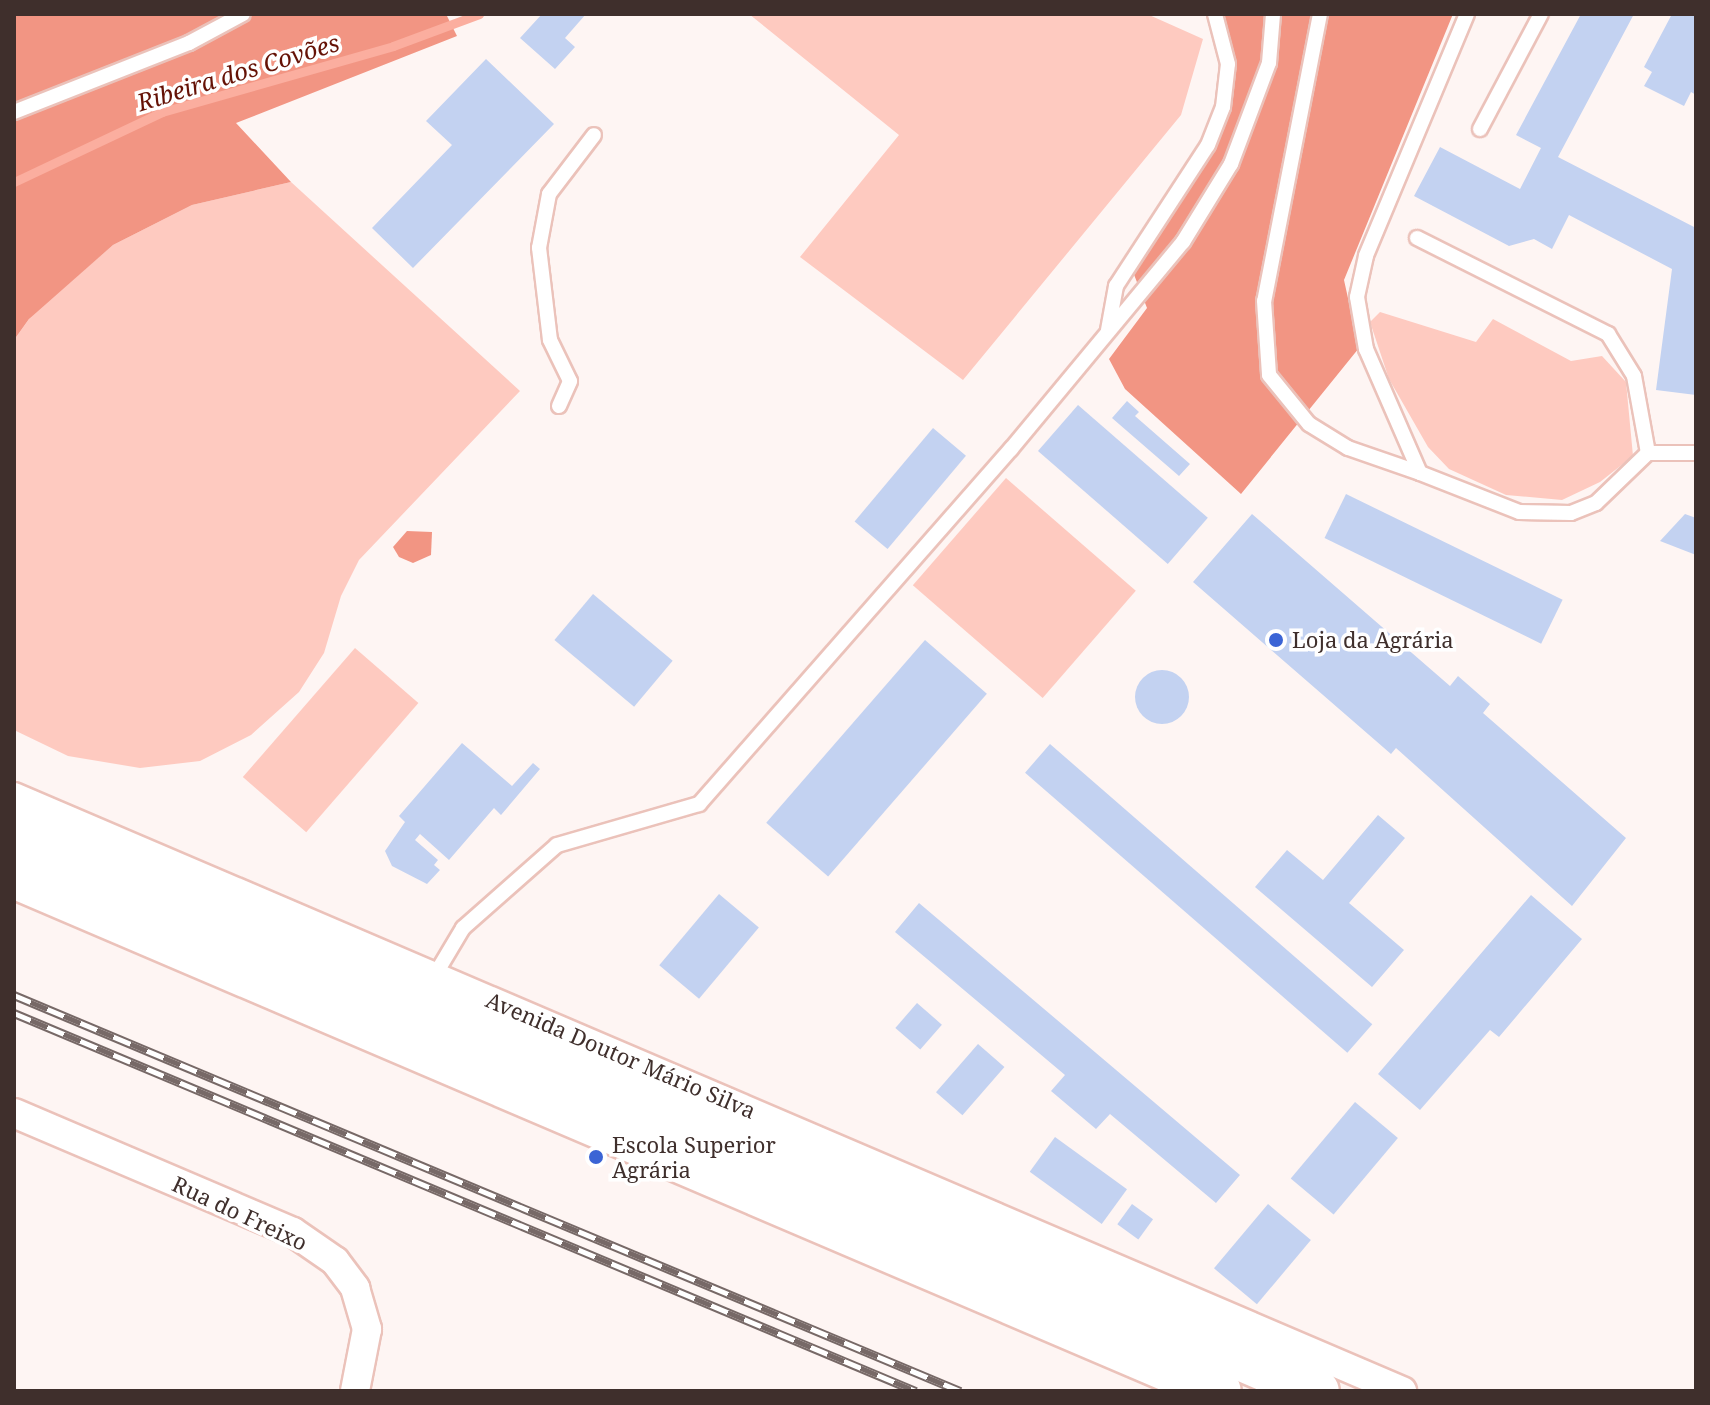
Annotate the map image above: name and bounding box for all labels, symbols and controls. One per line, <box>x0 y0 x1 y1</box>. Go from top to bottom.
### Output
water label: Ribeira dos Covões <box>133 27 343 117</box>
place label: Loja da Agrária <box>1292 627 1454 653</box>
marker: Loja da Agrária <box>1267 631 1285 649</box>
street label: Avenida Doutor Mário Silva <box>482 986 760 1124</box>
place label: Escola Superior Agrária <box>612 1131 776 1182</box>
marker: Escola Superior Agrária <box>587 1148 605 1166</box>
street label: Rua do Freixo <box>168 1170 312 1256</box>

